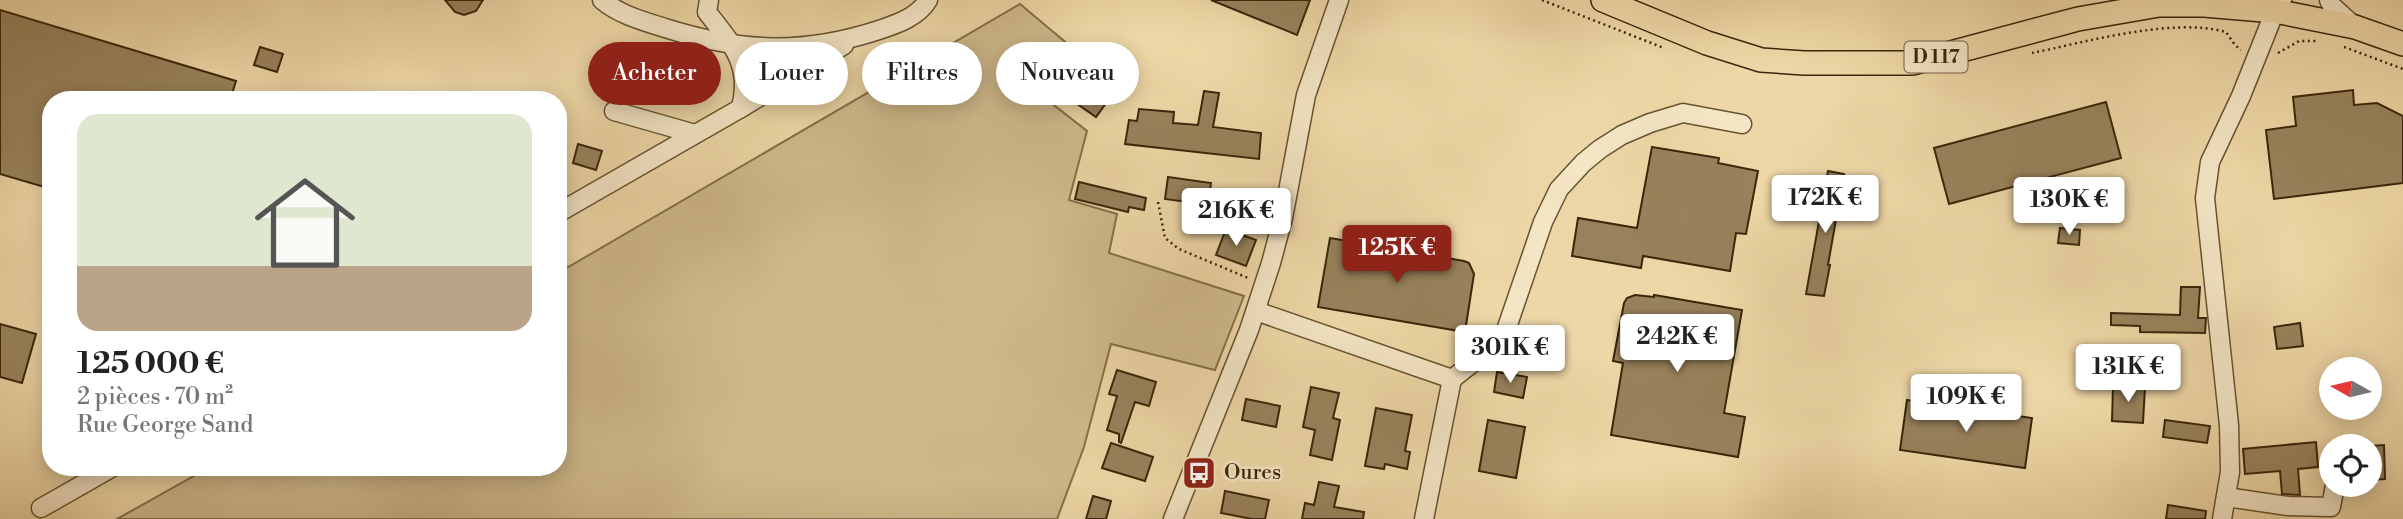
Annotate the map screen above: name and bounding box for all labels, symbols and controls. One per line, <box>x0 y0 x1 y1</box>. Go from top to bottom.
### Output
road number: D 117 <box>1904 41 1968 72</box>
chip: Acheter <box>588 42 721 105</box>
chip: Louer <box>735 42 848 105</box>
chip: Filtres <box>862 42 982 105</box>
chip: Nouveau <box>996 42 1139 105</box>
icon: home <box>242 160 368 286</box>
pin: 172K € <box>1768 176 1882 235</box>
pin: 130K € <box>2012 177 2126 237</box>
text: 172K € <box>1788 184 1862 212</box>
text: 130K € <box>2030 186 2108 214</box>
pin: 216K € <box>1179 188 1293 248</box>
text: 216K € <box>1198 197 1274 225</box>
pin: 125K € <box>1340 226 1454 285</box>
text: 125K € <box>1358 234 1436 262</box>
pin: 242K € <box>1620 314 1734 374</box>
text: 242K € <box>1636 323 1718 351</box>
pin: 301K € <box>1453 326 1567 385</box>
text: 301K € <box>1471 334 1549 362</box>
pin: 131K € <box>2071 344 2185 404</box>
text: 125 000 € <box>77 345 224 383</box>
text: 131K € <box>2092 353 2164 381</box>
north arrow <box>2319 357 2382 420</box>
map controls <box>2319 357 2382 497</box>
pin: 109K € <box>1909 374 2023 434</box>
text: 2 pièces · 70 m² <box>77 383 233 411</box>
text: 109K € <box>1927 383 2005 411</box>
text: Rue George Sand <box>77 411 253 439</box>
button: locate <box>2319 434 2382 497</box>
bus stop icon: Oures <box>1180 454 1218 492</box>
place label: Oures <box>1224 460 1281 486</box>

